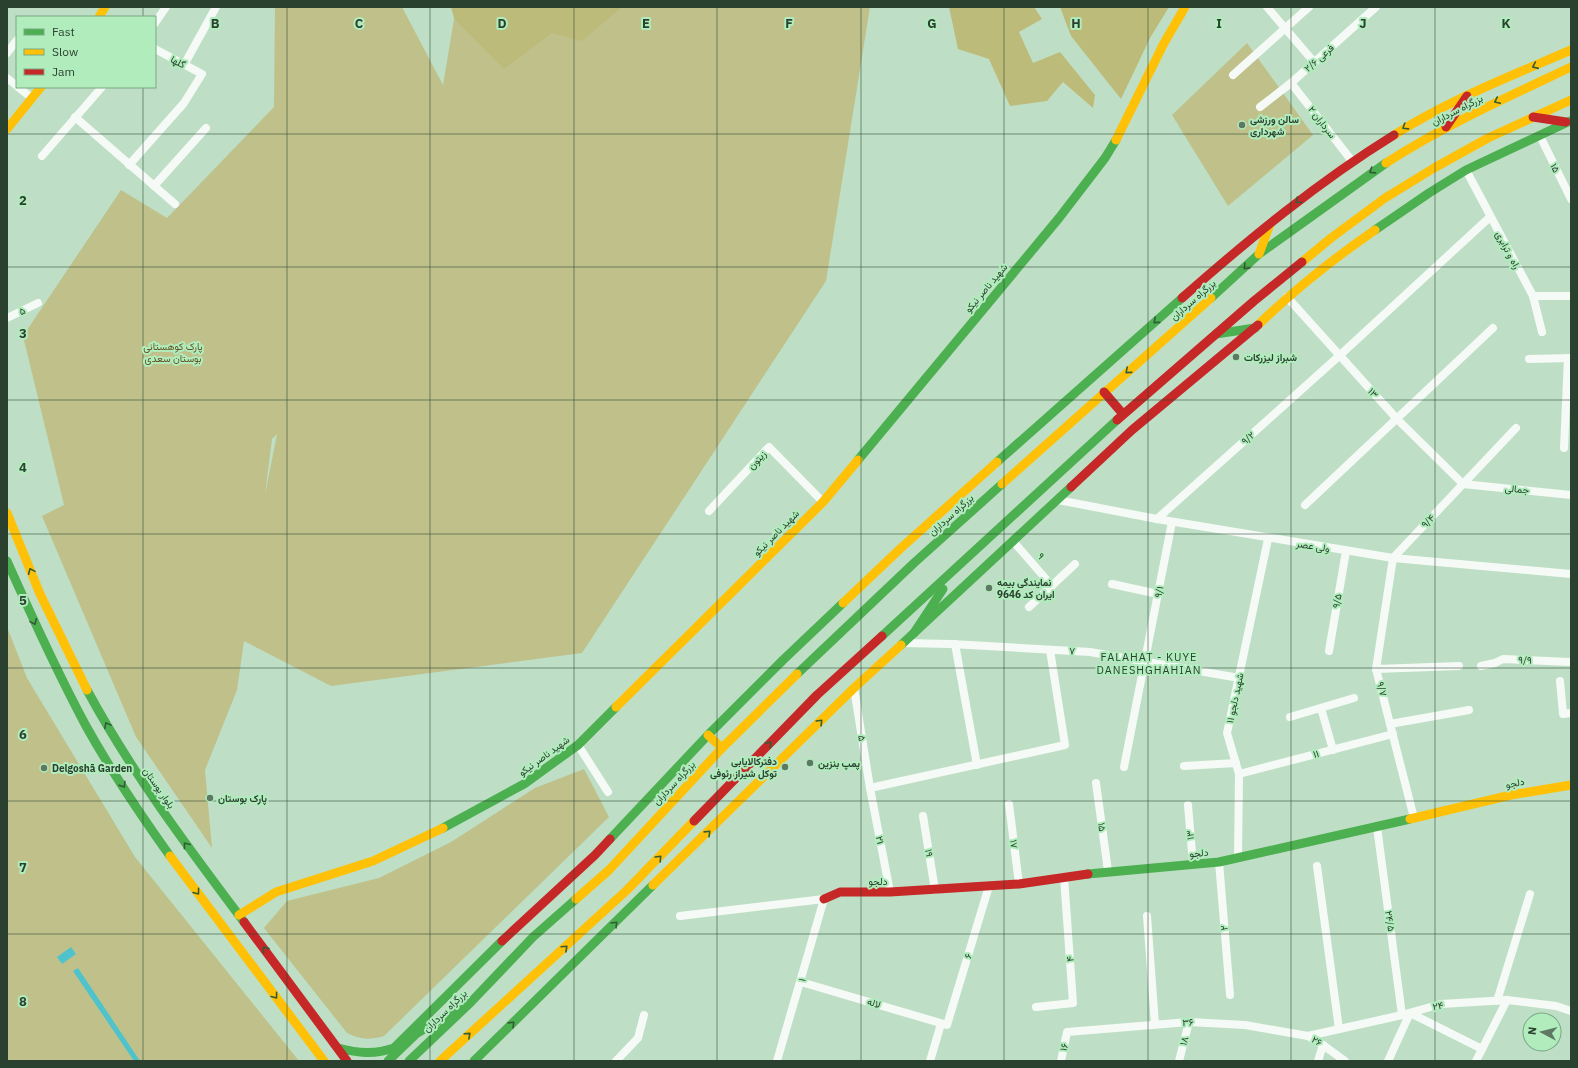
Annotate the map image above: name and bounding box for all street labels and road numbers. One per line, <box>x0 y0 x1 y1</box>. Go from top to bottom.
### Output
street label: فرعی ۲/۶ <box>1301 41 1337 75</box>
street label: گلها <box>168 53 188 72</box>
street label: بزرگراه سرداران <box>1429 91 1485 129</box>
street label: سرداران ۲ <box>1305 103 1339 141</box>
street label: ۱۵ <box>1547 161 1563 175</box>
street label: راه و ترابری <box>1493 229 1523 271</box>
street label: شهید ناصر نیکو <box>962 261 1010 315</box>
street label: بزرگراه سرداران <box>1168 277 1218 323</box>
street label: ۵ <box>16 304 28 318</box>
street label: ۱۳ <box>1365 385 1381 401</box>
street label: ۹/۲ <box>1238 429 1258 447</box>
street label: زیتون <box>745 448 769 472</box>
street label: جمالی <box>1504 481 1530 497</box>
street label: بزرگراه سرداران <box>926 491 976 539</box>
street label: شهید ناصر نیکو <box>750 507 802 559</box>
street label: ۹/۴ <box>1418 511 1438 531</box>
street label: ولی عصر <box>1294 537 1331 555</box>
street label: ۹ <box>1035 550 1048 562</box>
street label: ۹/۱ <box>1152 585 1167 599</box>
street label: ۹/۵ <box>1329 593 1345 609</box>
street label: ۷ <box>1069 644 1075 658</box>
street label: ۹/۹ <box>1518 653 1532 667</box>
street label: شهید دلجو ۱۱ <box>1223 671 1247 724</box>
street label: ۹/۷ <box>1374 680 1390 698</box>
street label: شهید ناصر نیکو <box>516 733 572 779</box>
street label: ۵ <box>855 734 869 742</box>
street label: ۱۱ <box>1312 747 1320 761</box>
street label: بزرگراه سرداران <box>650 758 698 808</box>
street label: بلوار بوستان <box>140 765 178 811</box>
street label: دلجو <box>1504 775 1526 791</box>
street label: ۱۵ <box>1095 822 1109 832</box>
street label: ۱۳ <box>1183 829 1197 840</box>
street label: ۲۱ <box>873 835 887 845</box>
street label: ۱۷ <box>1007 839 1021 849</box>
street label: دلجو <box>1189 846 1209 860</box>
street label: ۱۹ <box>922 848 936 858</box>
street label: دلجو <box>869 875 888 888</box>
street label: ۲۴/۵ <box>1382 910 1398 932</box>
street label: ۲ <box>1217 925 1231 931</box>
street label: ۶ <box>961 952 975 960</box>
street label: ۴ <box>1063 955 1077 962</box>
street label: ۱ <box>795 977 809 983</box>
street label: بزرگراه سرداران <box>420 987 470 1035</box>
street label: لاله <box>866 995 882 1011</box>
street label: ۲۴ <box>1431 999 1445 1013</box>
street label: ۳۶ <box>1182 1016 1194 1029</box>
street label: ۲۶ <box>1309 1033 1325 1049</box>
street label: ۱۸ <box>1177 1035 1191 1047</box>
street label: ۱۶ <box>1057 1042 1071 1052</box>

